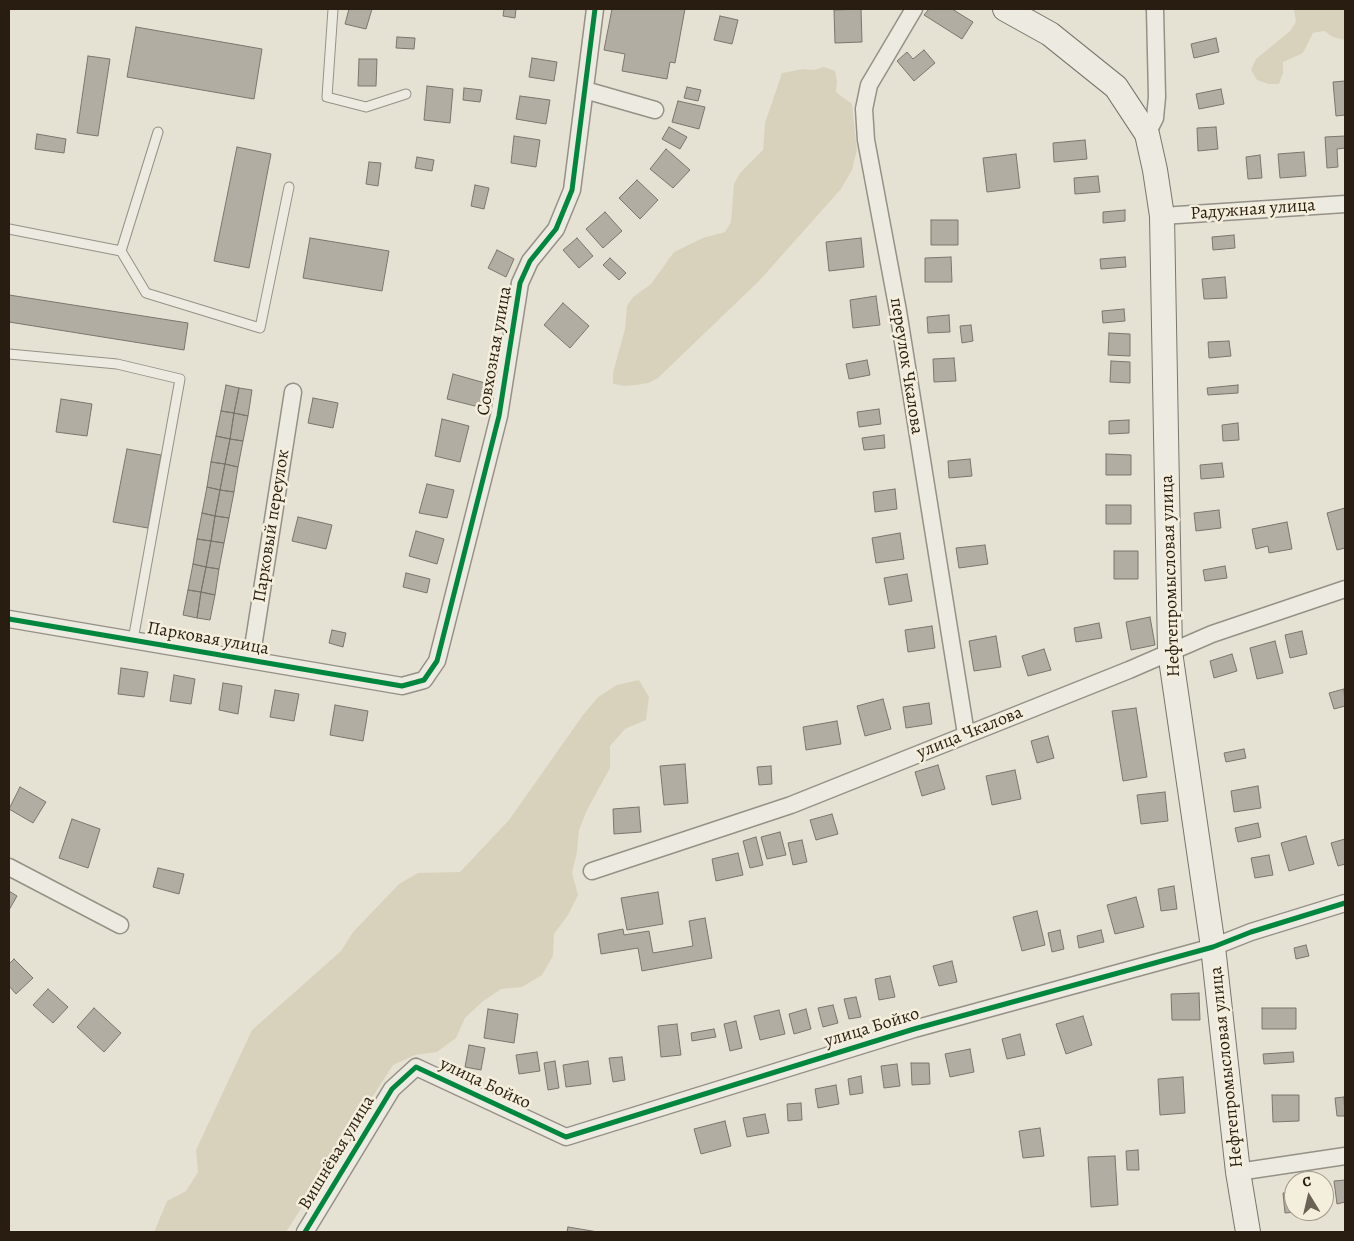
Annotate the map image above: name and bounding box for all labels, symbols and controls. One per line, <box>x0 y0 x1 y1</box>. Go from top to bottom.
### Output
street label: Радужная улица <box>1190 195 1316 225</box>
street label: Совхозная улица <box>473 285 517 417</box>
street label: переулок Чкалова <box>885 296 927 436</box>
street label: Парковый переулок <box>249 448 295 604</box>
street label: Нефтепромысловая улица <box>1157 475 1185 677</box>
street label: Парковая улица <box>145 618 271 660</box>
street label: улица Чкалова <box>914 702 1026 764</box>
street label: Нефтепромысловая улица <box>1206 965 1248 1169</box>
street label: улица Бойко <box>822 1003 922 1053</box>
street label: улица Бойко <box>436 1054 534 1114</box>
street label: Вишнёвая улица <box>294 1092 380 1214</box>
north arrow <box>1284 1171 1334 1221</box>
text: С <box>1301 1172 1312 1192</box>

